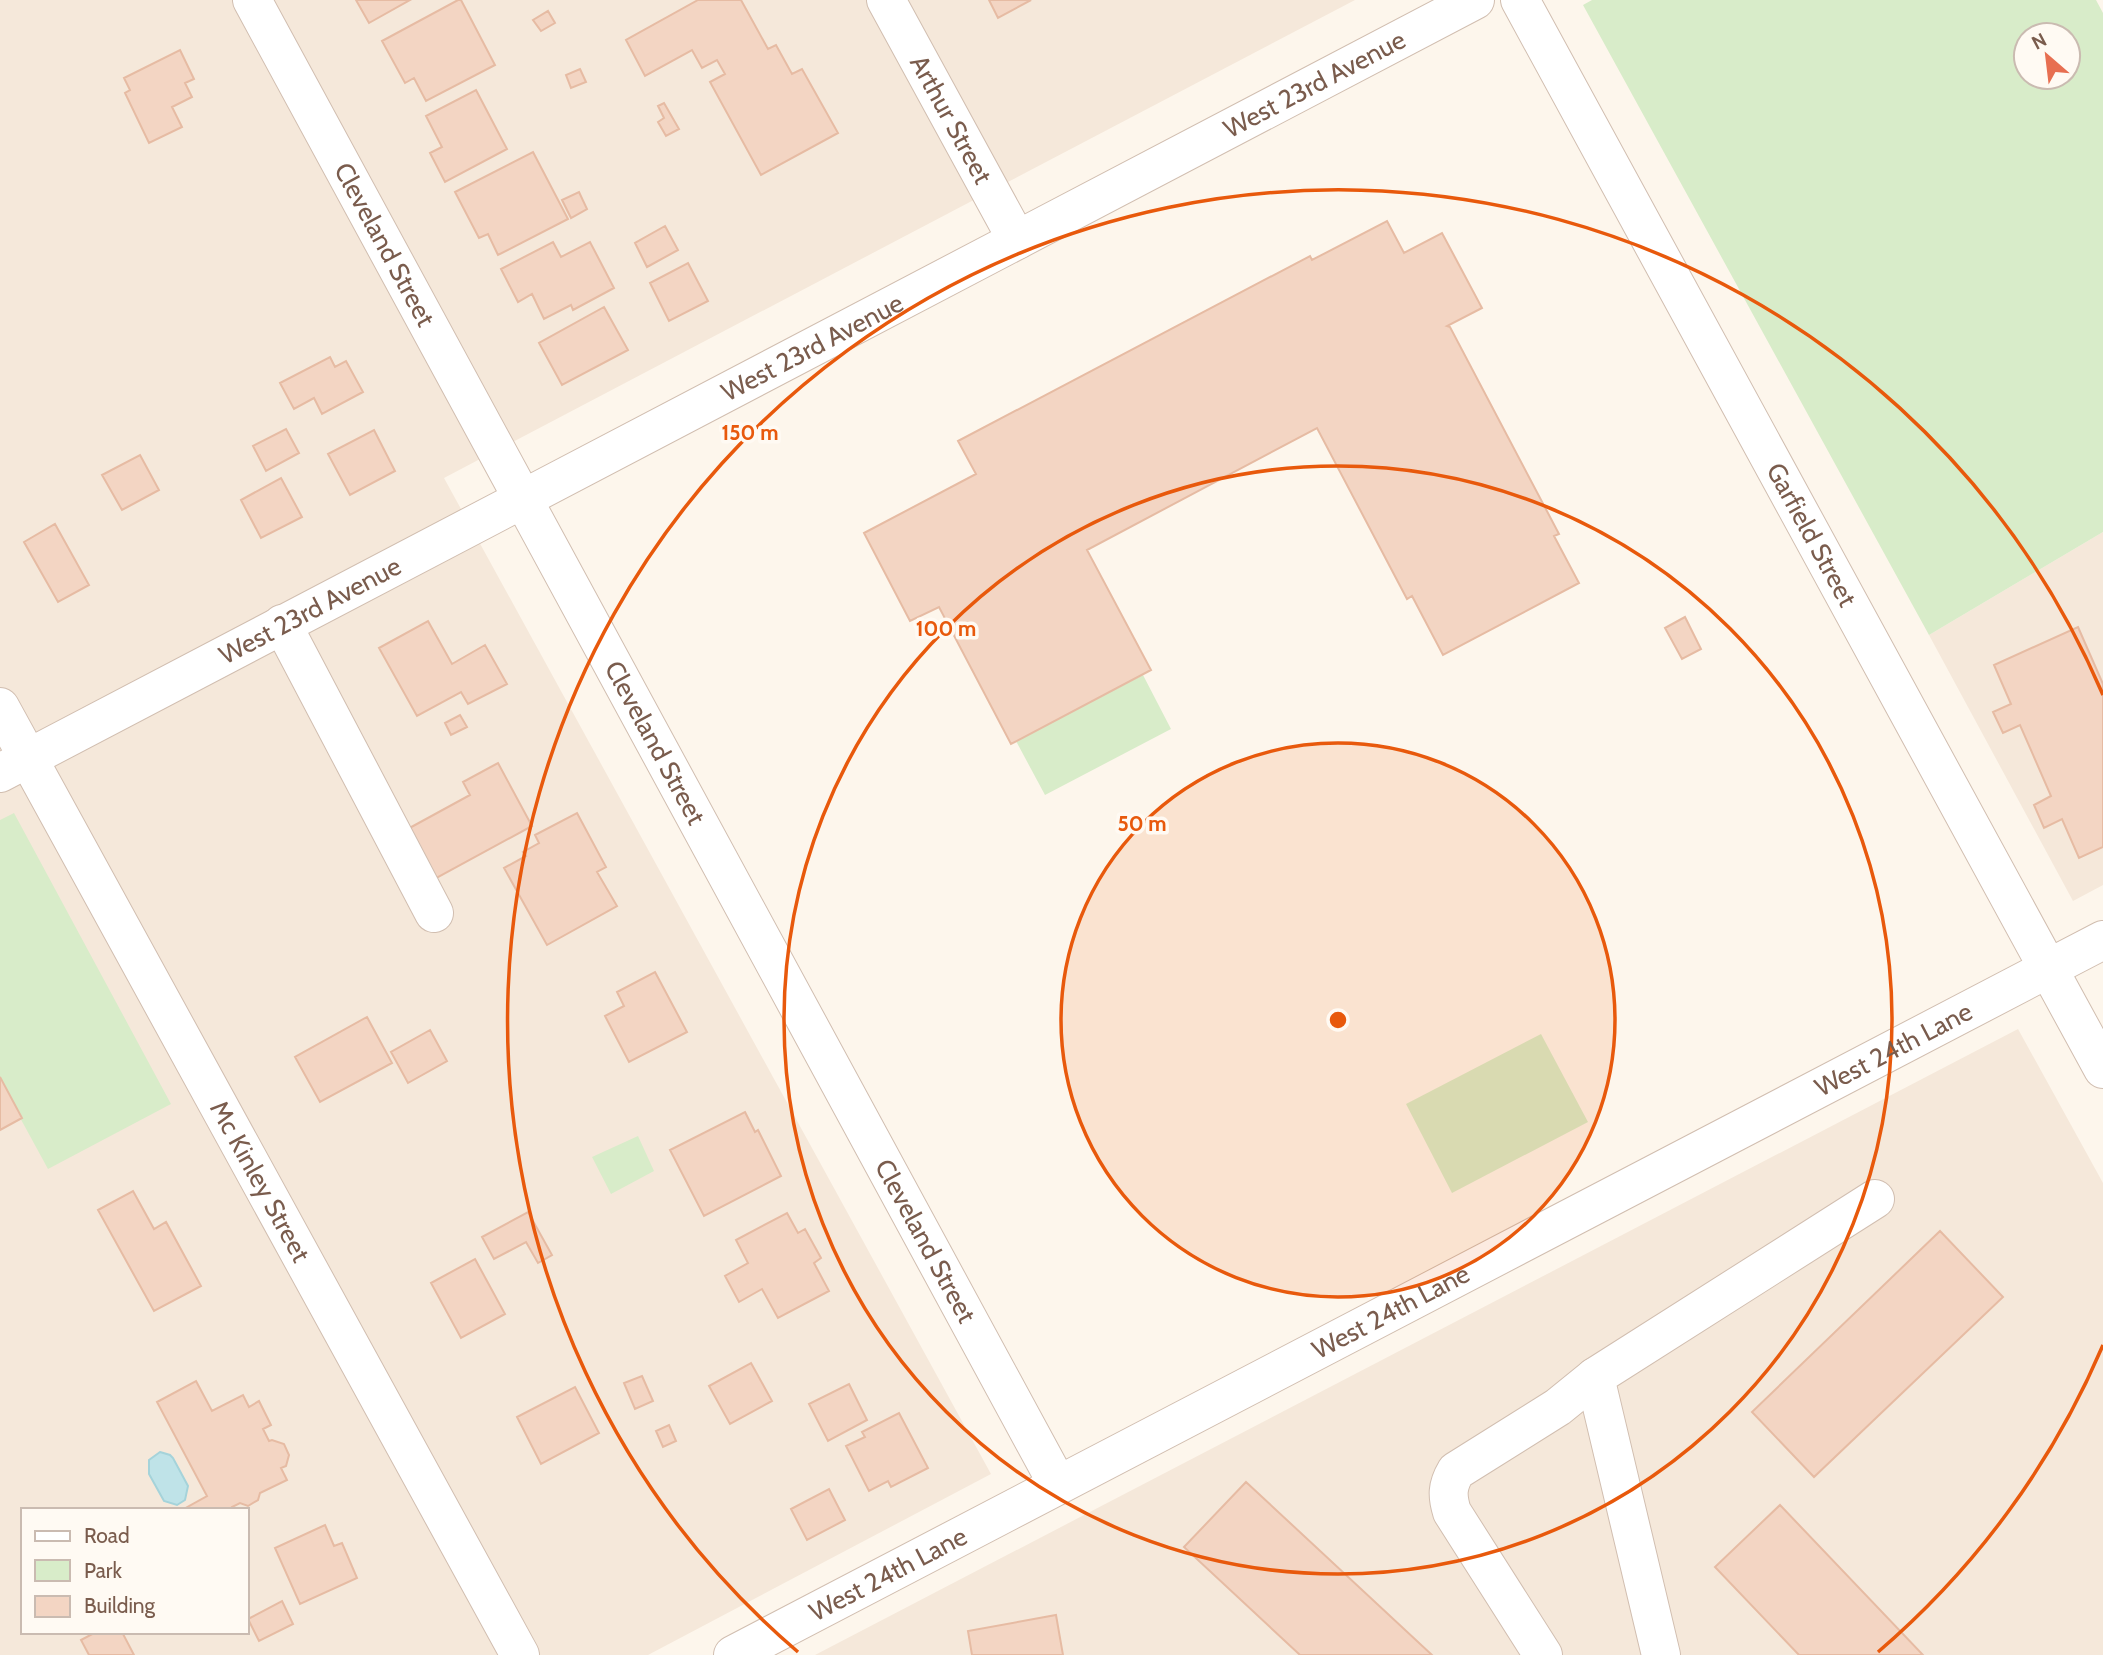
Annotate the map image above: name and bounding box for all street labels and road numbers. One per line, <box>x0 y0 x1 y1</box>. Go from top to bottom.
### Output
street label: West 23rd Avenue <box>1218 23 1411 145</box>
street label: Arthur Street <box>903 50 999 189</box>
street label: Cleveland Street <box>327 157 442 332</box>
street label: West 23rd Avenue <box>716 287 909 408</box>
street label: Garfield Street <box>1760 457 1864 612</box>
street label: West 23rd Avenue <box>214 550 406 671</box>
street label: Cleveland Street <box>598 655 713 830</box>
street label: West 24th Lane <box>1809 995 1978 1104</box>
street label: Mc Kinley Street <box>203 1095 317 1268</box>
street label: Cleveland Street <box>868 1154 983 1329</box>
street label: West 24th Lane <box>1307 1257 1475 1366</box>
street label: West 24th Lane <box>804 1520 972 1628</box>

